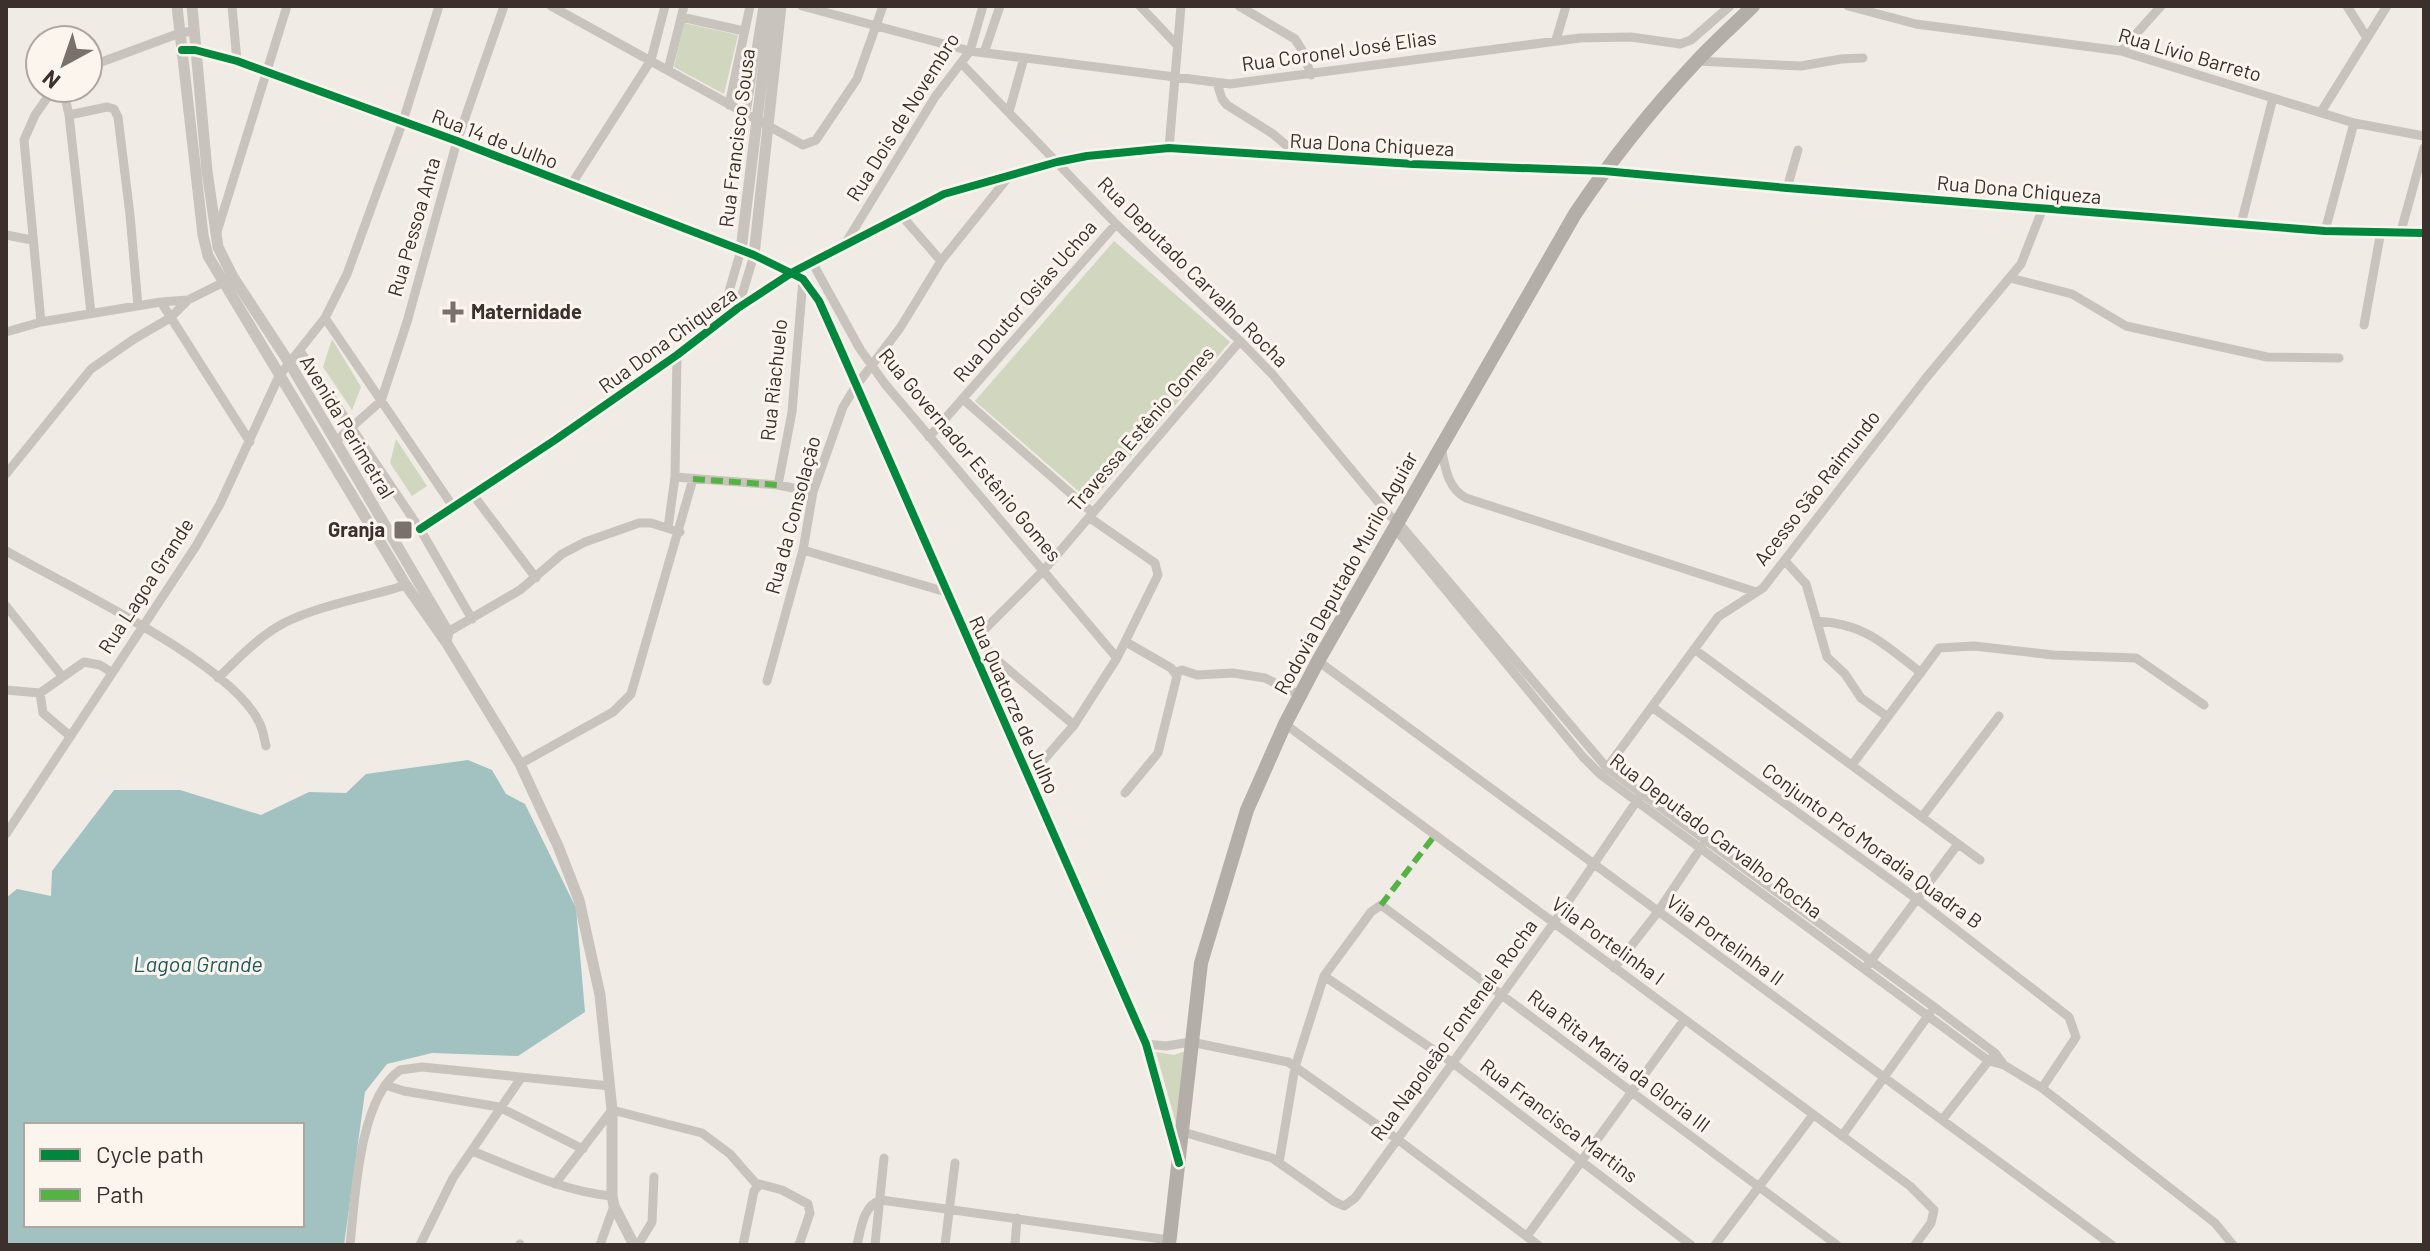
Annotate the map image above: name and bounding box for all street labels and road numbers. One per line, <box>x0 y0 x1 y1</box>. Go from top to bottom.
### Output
street label: Rua Lívio Barreto <box>2116 22 2265 86</box>
street label: Rua Coronel José Elias <box>1240 24 1438 76</box>
street label: Rua Dois de Novembro <box>841 28 964 205</box>
street label: Rua Francisco Sousa <box>713 47 759 229</box>
street label: Rua 14 de Julho <box>429 103 562 173</box>
street label: Rua Dona Chiqueza <box>1289 128 1455 160</box>
street label: Rua Pessoa Anta <box>382 154 444 299</box>
street label: Rua Dona Chiqueza <box>1936 170 2102 208</box>
street label: Rua Deputado Carvalho Rocha <box>1093 171 1294 372</box>
street label: Rua Doutor Osias Uchoa <box>947 215 1101 386</box>
street label: Rua Dona Chiqueza <box>594 281 741 397</box>
street label: Rua Riachuelo <box>755 318 791 442</box>
street label: Travessa Estênio Gomes <box>1062 341 1218 516</box>
street label: Rua Governador Estênio Gomes <box>875 343 1067 566</box>
street label: Avenida Perimetral <box>296 350 400 503</box>
street label: Acesso São Raimundo <box>1748 405 1884 570</box>
street label: Rua da Consolação <box>759 433 825 596</box>
street label: Rodovia Deputado Murilo Aguiar <box>1268 447 1422 698</box>
street label: Rua Lagoa Grande <box>92 513 198 658</box>
street label: Rua Quatorze de Julho <box>965 612 1065 797</box>
street label: Rua Deputado Carvalho Rocha <box>1606 748 1827 923</box>
street label: Conjunto Pró Moradia Quadra B <box>1758 757 1987 933</box>
street label: Vila Portelinha II <box>1662 889 1789 990</box>
street label: Vila Portelinha I <box>1547 891 1670 989</box>
street label: Rua Napoleão Fontenele Rocha <box>1365 914 1542 1145</box>
street label: Rua Rita Maria da Gloria III <box>1524 984 1716 1137</box>
street label: Rua Francisca Martins <box>1476 1053 1643 1187</box>

